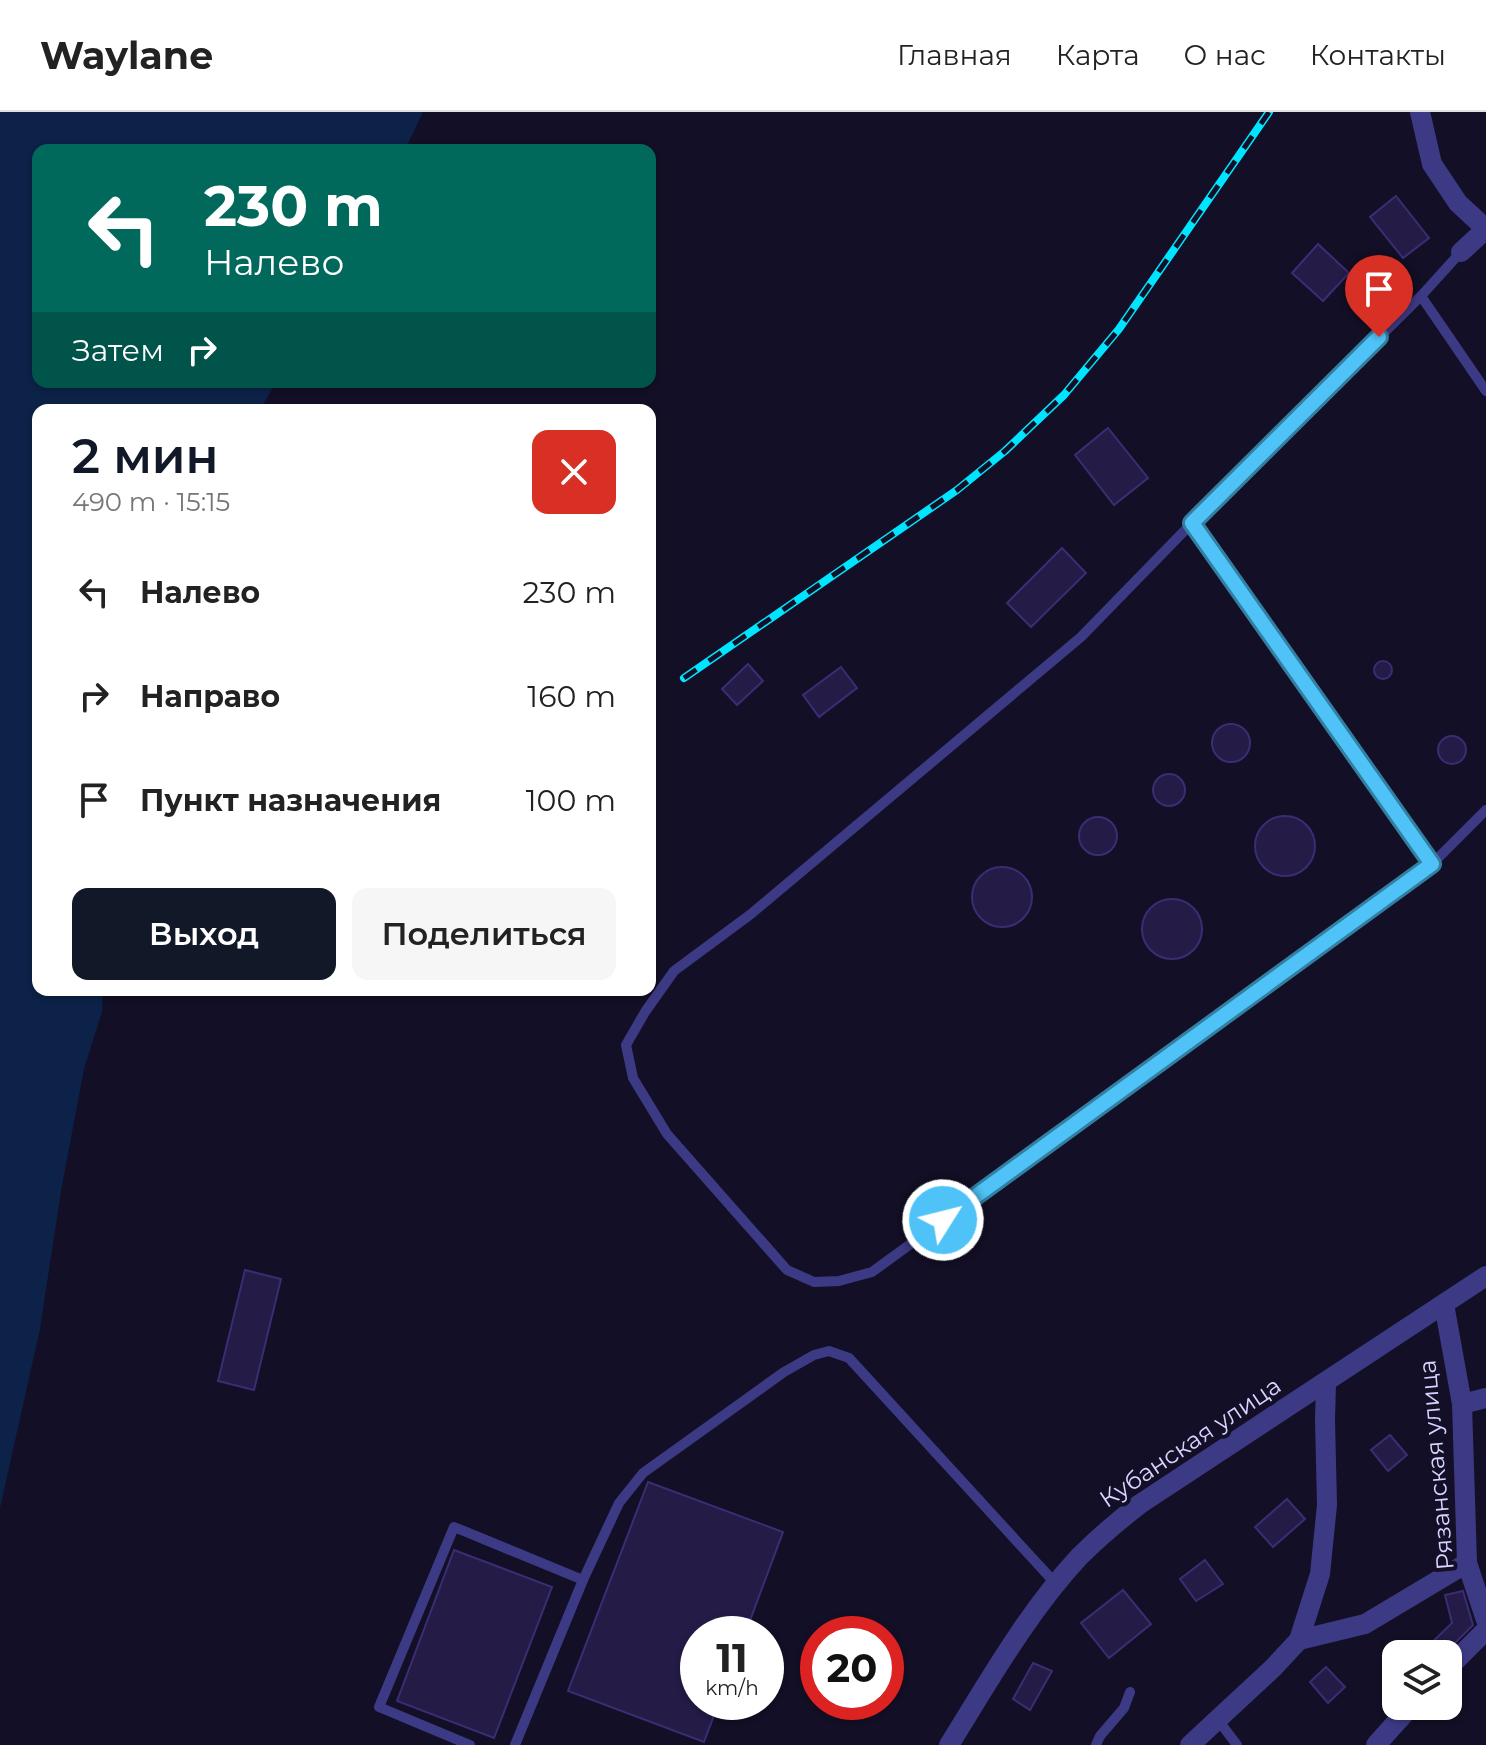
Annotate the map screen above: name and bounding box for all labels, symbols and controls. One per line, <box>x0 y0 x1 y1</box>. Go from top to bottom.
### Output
text: Waylane <box>40 32 213 79</box>
text: Главная <box>897 38 1012 72</box>
text: Карта <box>1056 38 1140 72</box>
text: О нас <box>1184 38 1266 72</box>
text: Контакты <box>1310 38 1446 72</box>
text: 230 m <box>204 172 383 240</box>
icon: left <box>72 176 176 280</box>
text: Налево <box>204 240 344 284</box>
pin <box>1345 255 1413 337</box>
icon: arrive <box>1357 267 1401 311</box>
icon: right <box>180 328 224 372</box>
text: Затем <box>72 332 164 369</box>
text: 2 мин <box>72 427 219 485</box>
button: close <box>532 430 616 514</box>
text: 490 m · 15:15 <box>72 486 230 518</box>
icon: left <box>72 570 116 614</box>
text: Налево <box>140 574 260 611</box>
text: 230 m <box>522 574 616 611</box>
icon: right <box>72 674 116 718</box>
text: Направо <box>140 678 280 715</box>
text: 160 m <box>527 678 616 715</box>
icon: arrive <box>72 778 116 822</box>
text: Пункт назначения <box>140 782 441 819</box>
text: 100 m <box>526 782 616 819</box>
button: Выход <box>72 888 336 980</box>
button: Поделиться <box>352 888 616 980</box>
position arrow <box>901 1178 985 1262</box>
street label: Рязанская улица <box>1412 1359 1460 1571</box>
street label: Кубанская улица <box>1094 1371 1286 1513</box>
speed limit sign: 20 <box>800 1616 904 1720</box>
text: 11 <box>716 1633 748 1682</box>
map controls <box>1382 1640 1462 1720</box>
button: layers <box>1382 1640 1462 1720</box>
text: km/h <box>705 1676 759 1700</box>

